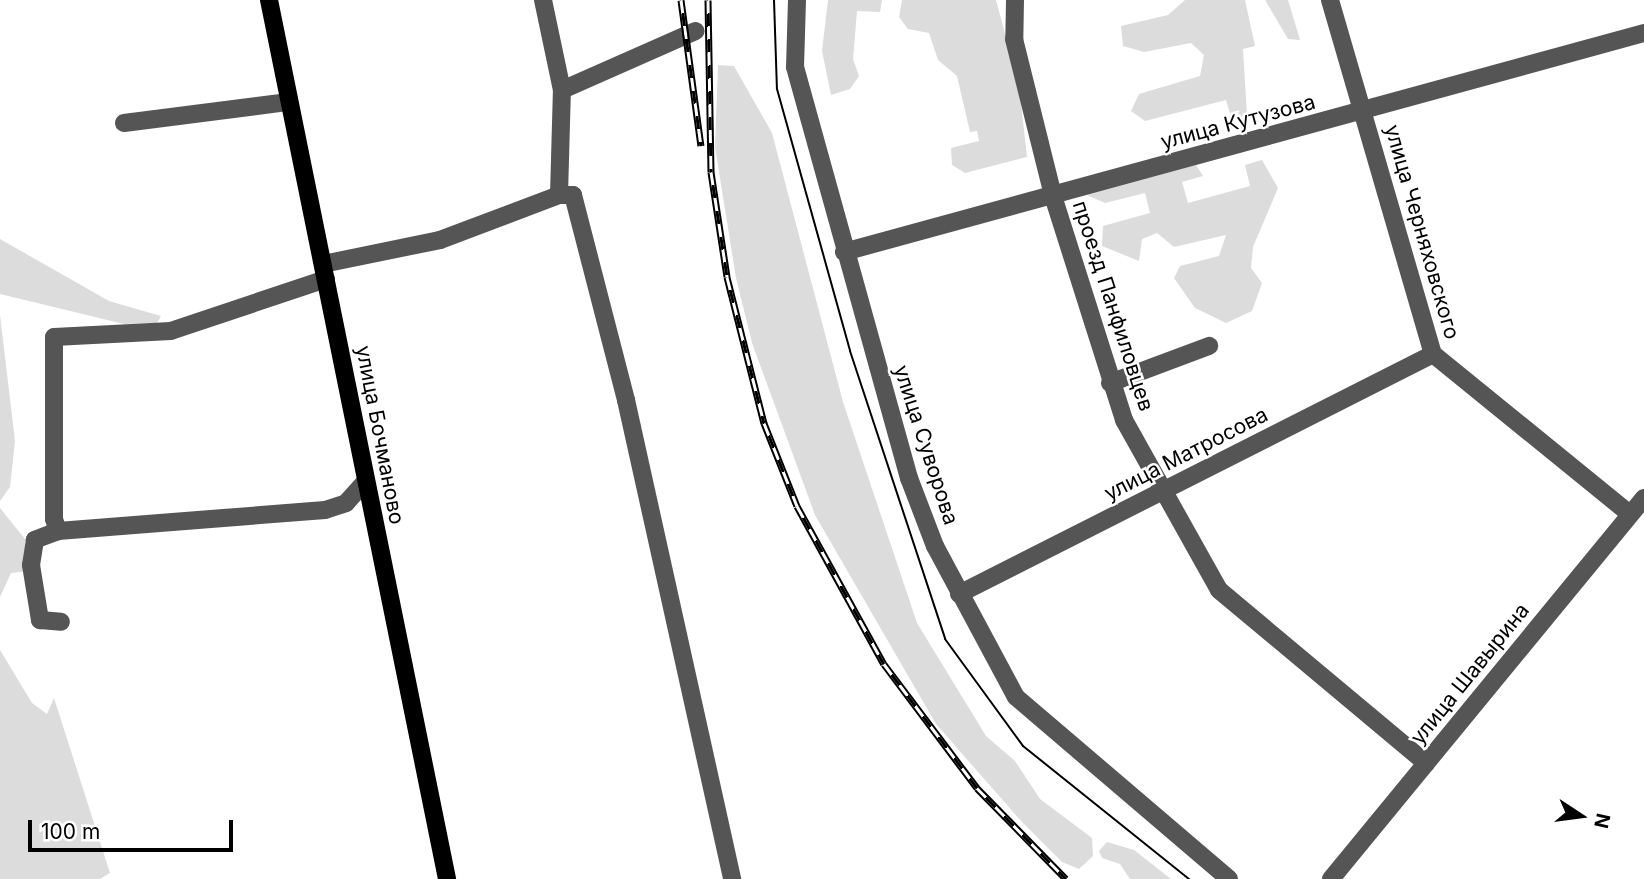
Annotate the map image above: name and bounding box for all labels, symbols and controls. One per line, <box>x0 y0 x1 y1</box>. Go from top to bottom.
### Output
street label: улица Кутузова <box>1158 89 1318 155</box>
street label: улица Черняховского <box>1379 122 1465 342</box>
street label: проезд Панфиловцев <box>1067 198 1159 414</box>
street label: улица Бочманово <box>350 344 410 526</box>
street label: улица Суворова <box>888 362 964 528</box>
street label: улица Матросова <box>1100 402 1272 506</box>
street label: улица Шавырина <box>1405 598 1535 750</box>
north arrow <box>1546 781 1616 851</box>
scale bar <box>32 806 236 850</box>
text: N <box>1589 811 1615 830</box>
text: 100 m <box>41 819 100 844</box>

